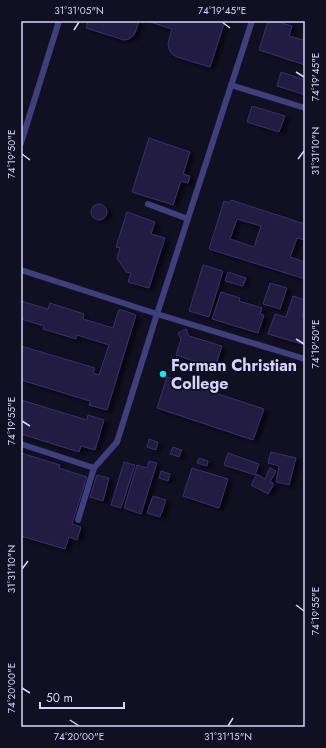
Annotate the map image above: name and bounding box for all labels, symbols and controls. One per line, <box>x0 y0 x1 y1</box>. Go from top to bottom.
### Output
text: 31°31'05"N <box>54 3 104 18</box>
text: 74°19'45"E <box>198 3 246 18</box>
text: 74°19'45"E <box>308 53 323 101</box>
text: 31°31'10"N <box>308 127 323 175</box>
text: 74°19'50"E <box>4 130 19 178</box>
text: 74°19'50"E <box>308 320 323 368</box>
place label: Forman Christian College <box>171 354 297 395</box>
marker: Forman Christian College <box>158 369 168 379</box>
text: 74°19'55"E <box>4 397 19 445</box>
text: 31°31'10"N <box>4 545 19 593</box>
text: 74°19'55"E <box>308 587 323 635</box>
text: 74°20'00"E <box>4 663 19 713</box>
scale bar <box>40 684 124 710</box>
text: 50 m <box>46 689 73 707</box>
text: 74°20'00"E <box>54 729 104 744</box>
text: 31°31'15"N <box>204 729 252 744</box>

